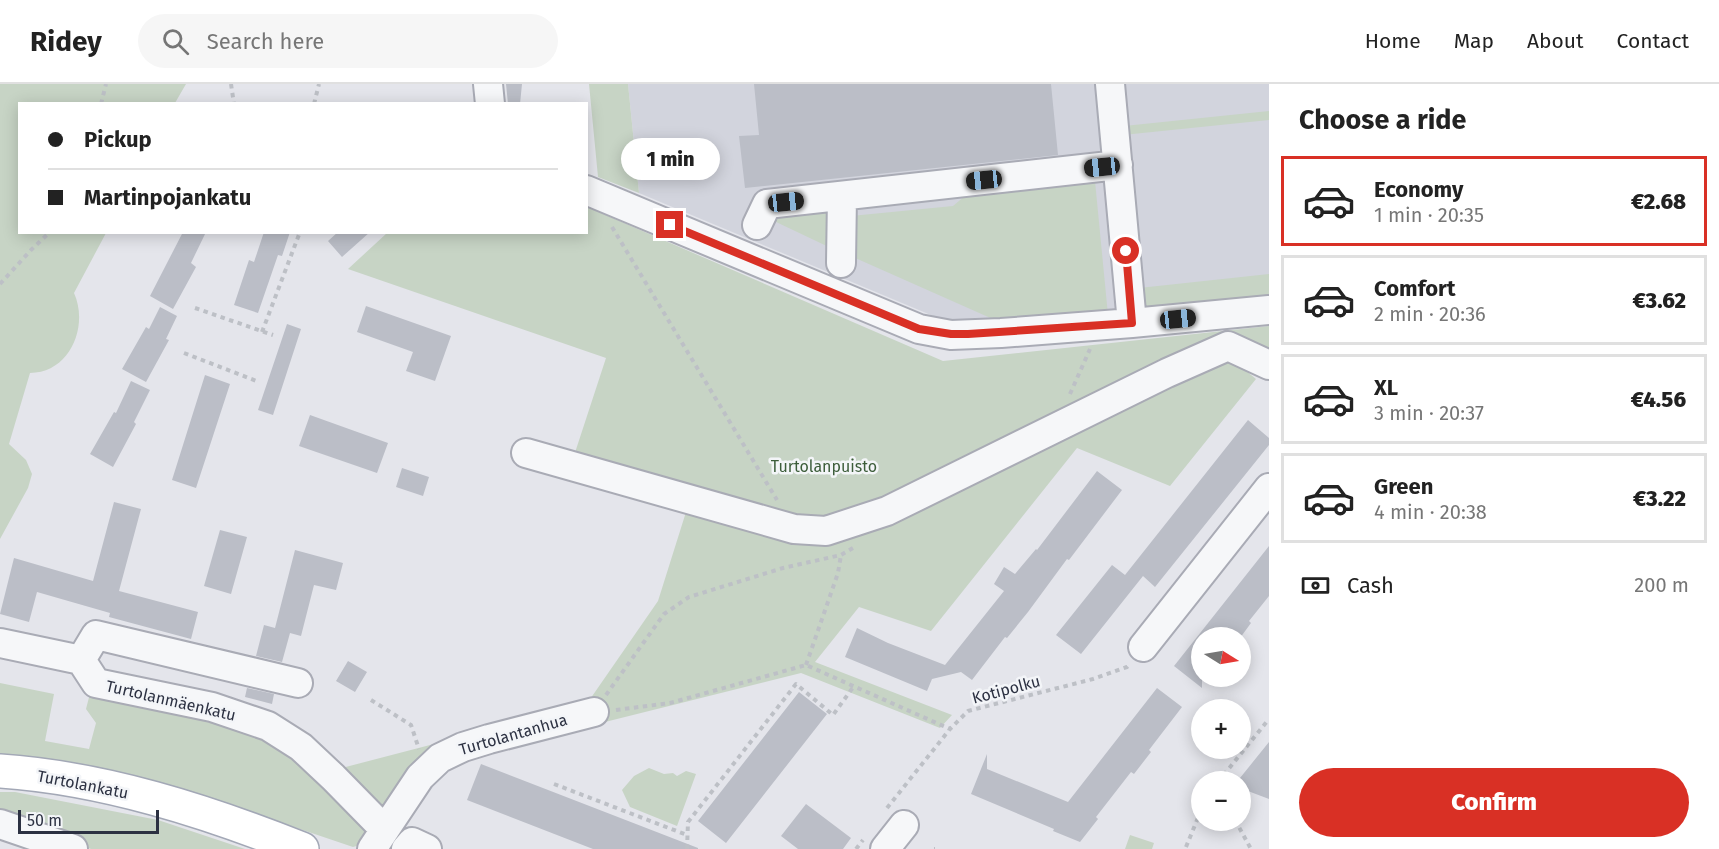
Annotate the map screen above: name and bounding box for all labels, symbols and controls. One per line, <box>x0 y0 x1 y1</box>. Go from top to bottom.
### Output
search box <box>138 14 558 68</box>
text: Ridey <box>30 25 102 58</box>
icon: search <box>159 25 192 58</box>
text: Search here <box>207 28 324 55</box>
text: Home <box>1365 28 1421 54</box>
text: Map <box>1454 28 1494 54</box>
text: About <box>1527 28 1584 54</box>
text: Contact <box>1617 28 1689 54</box>
text: Choose a ride <box>1299 104 1466 136</box>
text: Pickup <box>84 126 152 153</box>
callout: 1 min <box>620 138 720 180</box>
text: 1 min <box>647 147 694 171</box>
car <box>1083 156 1121 178</box>
car <box>965 169 1003 191</box>
icon: car <box>1302 174 1356 228</box>
text: Economy <box>1374 176 1463 203</box>
text: Martinpojankatu <box>84 184 251 211</box>
text: €2.68 <box>1631 188 1686 215</box>
car <box>767 191 805 213</box>
text: 1 min · 20:35 <box>1374 203 1484 227</box>
route end <box>656 211 683 238</box>
route start <box>1112 237 1139 264</box>
icon: car <box>1302 273 1356 327</box>
text: Comfort <box>1374 275 1455 302</box>
text: €3.62 <box>1632 287 1686 314</box>
text: 2 min · 20:36 <box>1374 302 1486 326</box>
car <box>1159 308 1197 330</box>
icon: car <box>1302 372 1356 426</box>
text: XL <box>1374 374 1398 401</box>
text: €4.56 <box>1631 386 1686 413</box>
text: 3 min · 20:37 <box>1374 401 1484 425</box>
park label: Turtolanpuisto <box>771 457 877 476</box>
icon: car <box>1302 471 1356 525</box>
text: Green <box>1374 473 1433 500</box>
text: €3.22 <box>1633 485 1686 512</box>
text: 4 min · 20:38 <box>1374 500 1487 524</box>
icon: cash <box>1299 569 1332 602</box>
text: Cash <box>1347 572 1394 599</box>
text: 200 m <box>1634 573 1689 597</box>
north arrow <box>1191 627 1251 687</box>
map controls <box>1191 627 1251 831</box>
street label: Kotipolku <box>970 671 1042 708</box>
street label: Turtolanmäenkatu <box>104 676 238 725</box>
button: + <box>1191 699 1251 759</box>
street label: Turtolantanhua <box>457 710 570 759</box>
street label: Turtolankatu <box>36 766 130 803</box>
button: Confirm <box>1299 768 1689 837</box>
button: − <box>1191 771 1251 831</box>
scale bar <box>18 807 159 834</box>
text: 50 m <box>27 811 62 830</box>

